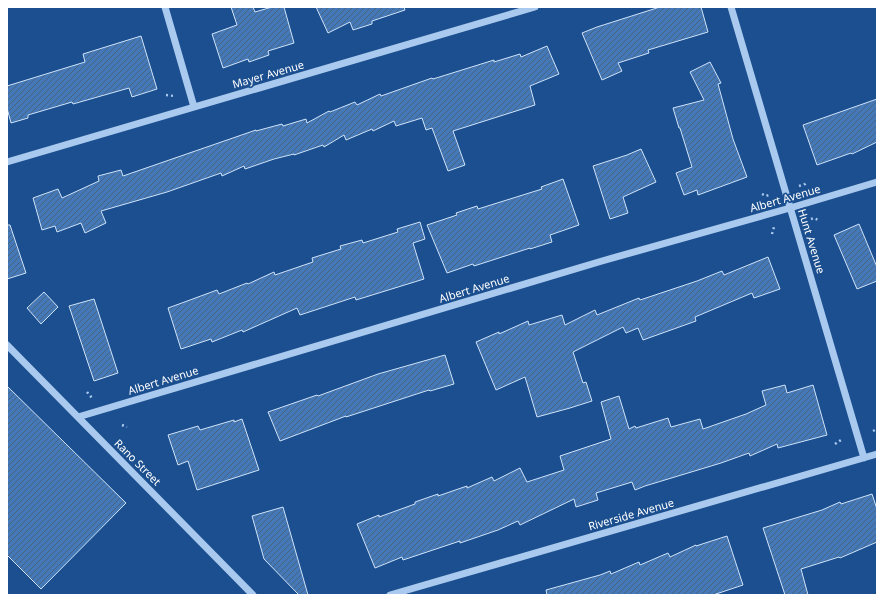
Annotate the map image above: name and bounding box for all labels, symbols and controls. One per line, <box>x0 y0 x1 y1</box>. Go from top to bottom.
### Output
street label: Mayer Avenue <box>230 57 306 91</box>
street label: Albert Avenue <box>748 181 822 215</box>
street label: Hunt Avenue <box>795 207 829 275</box>
street label: Albert Avenue <box>437 270 511 306</box>
street label: Albert Avenue <box>126 362 200 398</box>
street label: Rano Street <box>111 435 165 489</box>
street label: Riverside Avenue <box>586 495 676 533</box>

